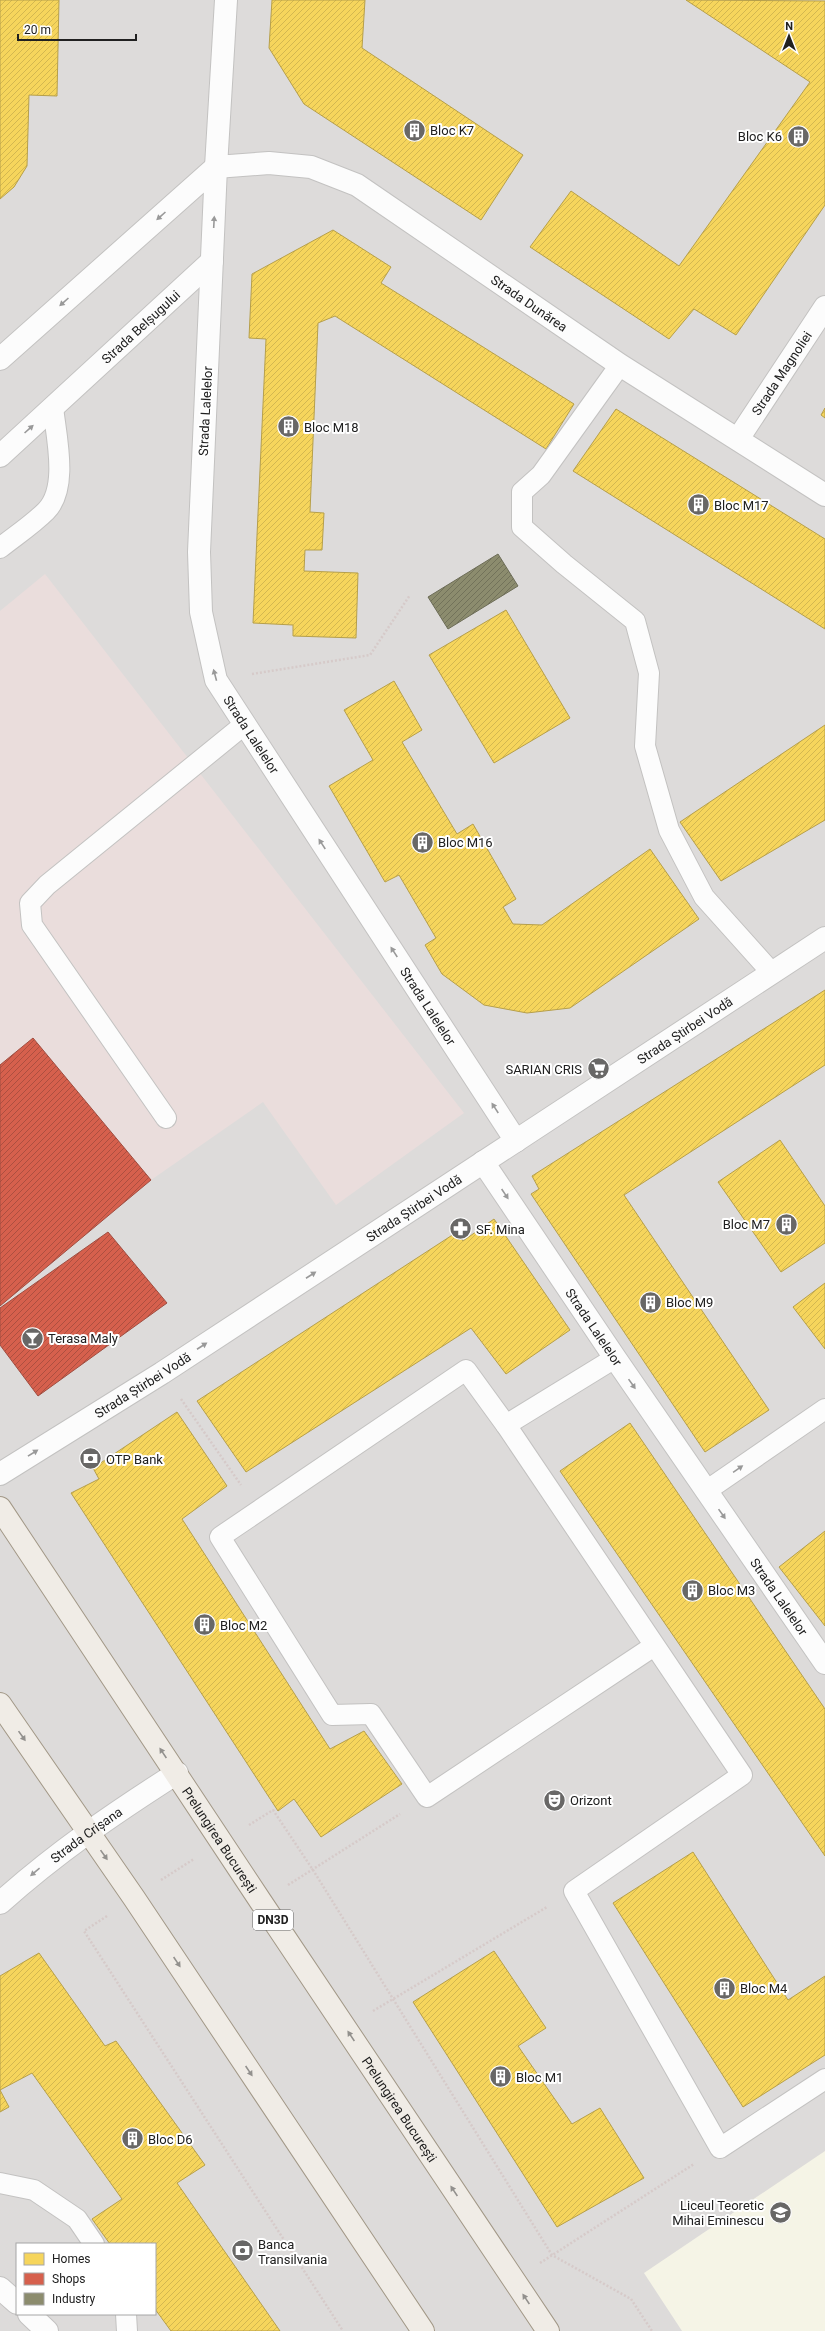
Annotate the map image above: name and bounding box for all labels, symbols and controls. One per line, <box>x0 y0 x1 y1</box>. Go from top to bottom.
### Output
scale bar <box>18 16 136 42</box>
north arrow <box>769 16 809 56</box>
text: N <box>785 20 793 33</box>
text: 20 m <box>24 23 51 37</box>
building icon: Bloc K7 <box>401 117 427 143</box>
place label: Bloc K7 <box>430 123 474 138</box>
building icon: Bloc K6 <box>785 123 811 149</box>
place label: Bloc K6 <box>738 129 782 144</box>
one-way arrow <box>156 211 166 221</box>
one-way arrow <box>210 216 217 228</box>
street label: Strada Dunărea <box>488 272 570 335</box>
street label: Strada Belșugului <box>99 287 183 367</box>
one-way arrow <box>58 298 69 307</box>
street label: Strada Magnoliei <box>749 328 815 418</box>
street label: Strada Lalelelor <box>196 365 215 456</box>
building icon: Bloc M18 <box>275 414 301 440</box>
place label: Bloc M18 <box>304 420 359 435</box>
one-way arrow <box>24 425 34 434</box>
building icon: Bloc M17 <box>686 492 712 518</box>
place label: Bloc M17 <box>714 498 769 513</box>
one-way arrow <box>212 669 218 681</box>
street label: Strada Lalelelor <box>220 693 282 777</box>
building icon: Bloc M16 <box>409 829 435 855</box>
place label: Bloc M16 <box>438 835 493 850</box>
one-way arrow <box>319 838 326 849</box>
one-way arrow <box>390 947 397 958</box>
street label: Strada Lalelelor <box>397 964 459 1049</box>
street label: Strada Știrbei Vodă <box>634 994 735 1067</box>
supermarket icon: SARIAN CRIS <box>585 1056 611 1082</box>
place label: SARIAN CRIS <box>505 1062 582 1077</box>
one-way arrow <box>491 1103 499 1113</box>
street label: Strada Știrbei Vodă <box>364 1172 464 1245</box>
one-way arrow <box>501 1189 509 1200</box>
building icon: Bloc M7 <box>773 1211 799 1237</box>
pharmacy icon: SF. Mina <box>448 1216 474 1242</box>
place label: Bloc M7 <box>723 1217 770 1232</box>
place label: SF. Mina <box>476 1222 525 1237</box>
one-way arrow <box>306 1271 316 1279</box>
street label: Strada Lalelelor <box>562 1286 626 1369</box>
building icon: Bloc M9 <box>637 1289 663 1315</box>
place label: Bloc M9 <box>666 1295 713 1310</box>
bar icon: Terasa Maly <box>19 1325 45 1351</box>
place label: Terasa Maly <box>48 1331 118 1346</box>
one-way arrow <box>196 1343 208 1350</box>
street label: Strada Știrbei Vodă <box>92 1349 194 1421</box>
one-way arrow <box>628 1378 636 1389</box>
bank icon: OTP Bank <box>78 1446 104 1472</box>
one-way arrow <box>28 1449 38 1457</box>
place label: OTP Bank <box>106 1452 163 1467</box>
one-way arrow <box>733 1465 743 1473</box>
one-way arrow <box>718 1509 726 1519</box>
street label: Strada Lalelelor <box>747 1556 811 1639</box>
building icon: Bloc M3 <box>680 1577 706 1603</box>
place label: Bloc M3 <box>708 1583 755 1598</box>
building icon: Bloc M2 <box>191 1612 217 1638</box>
place label: Bloc M2 <box>220 1618 267 1633</box>
one-way arrow <box>18 1731 26 1742</box>
one-way arrow <box>159 1747 167 1758</box>
street label: Prelungirea București <box>179 1784 260 1896</box>
theatre icon: Orizont <box>542 1787 568 1813</box>
place label: Orizont <box>570 1793 612 1808</box>
street label: Strada Crișana <box>48 1804 125 1866</box>
one-way arrow <box>100 1850 108 1860</box>
one-way arrow <box>29 1867 40 1876</box>
road number: DN3D <box>253 1910 293 1930</box>
one-way arrow <box>173 1957 181 1968</box>
building icon: Bloc M4 <box>711 1975 737 2001</box>
place label: Bloc M4 <box>740 1981 788 1996</box>
one-way arrow <box>347 2030 354 2042</box>
street label: Prelungirea București <box>359 2054 440 2165</box>
building icon: Bloc M1 <box>487 2064 513 2090</box>
one-way arrow <box>245 2065 253 2076</box>
place label: Bloc M1 <box>516 2070 563 2085</box>
building icon: Bloc D6 <box>119 2126 145 2152</box>
place label: Bloc D6 <box>148 2132 193 2147</box>
one-way arrow <box>450 2185 458 2196</box>
place label: Liceul Teoretic Mihai Eminescu <box>672 2198 764 2228</box>
school or university icon: Liceul Teoretic Mihai Eminescu <box>767 2199 793 2225</box>
place label: Banca Transilvania <box>258 2237 327 2267</box>
bank icon: Banca Transilvania <box>230 2238 256 2264</box>
legend <box>16 2243 156 2315</box>
text: Homes <box>52 2252 90 2266</box>
text: Shops <box>52 2272 86 2286</box>
text: Industry <box>52 2292 96 2306</box>
one-way arrow <box>522 2293 530 2304</box>

